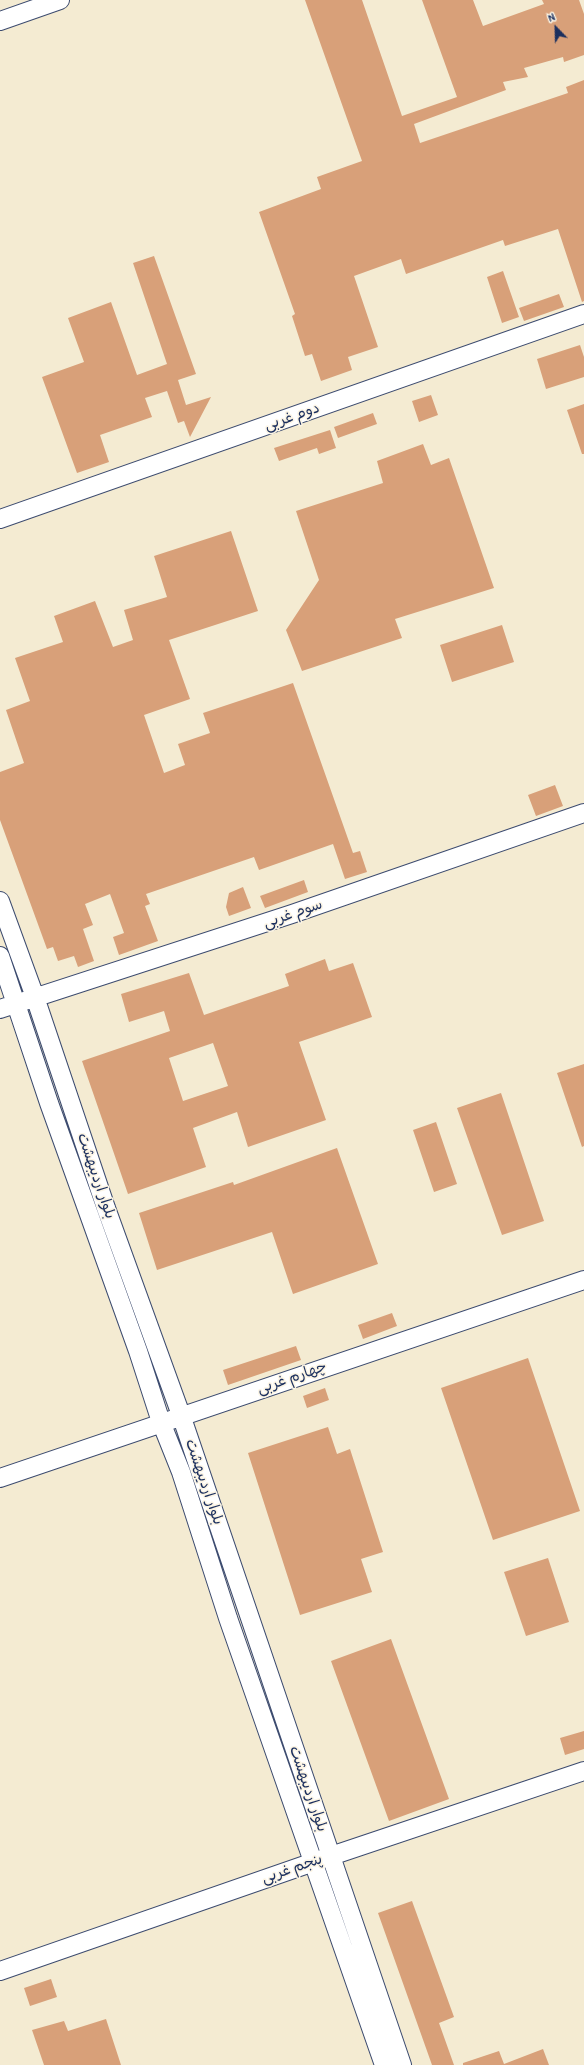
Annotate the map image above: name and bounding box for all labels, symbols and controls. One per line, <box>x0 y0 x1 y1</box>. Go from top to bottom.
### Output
north arrow <box>536 8 576 48</box>
text: N <box>546 9 557 25</box>
street label: دوم غربی <box>262 399 322 435</box>
street label: سوم غربی <box>261 895 325 933</box>
street label: بلوار اردیبهشت <box>73 1131 119 1221</box>
street label: چهارم غربی <box>255 1358 329 1398</box>
street label: بلوار اردیبهشت <box>181 1437 227 1527</box>
street label: بلوار اردیبهشت <box>285 1744 331 1834</box>
street label: پنجم غربی <box>259 1850 325 1888</box>

